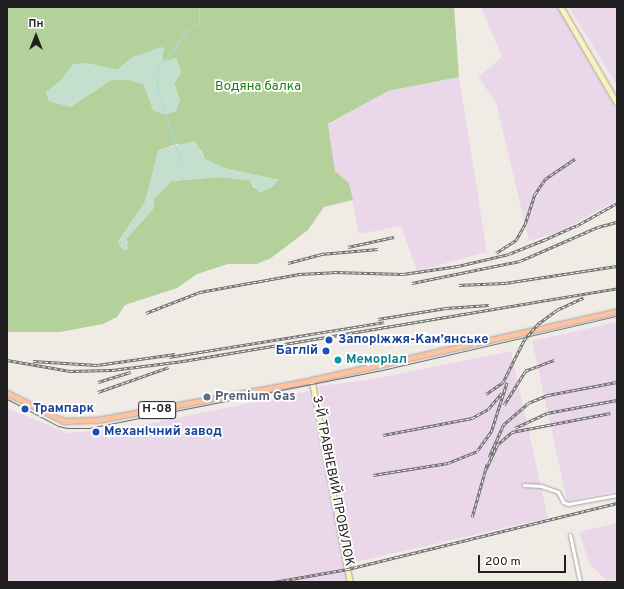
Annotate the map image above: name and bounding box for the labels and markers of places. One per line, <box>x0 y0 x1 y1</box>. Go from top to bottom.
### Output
place label: Запоріжжя-Кам’янське <box>338 332 489 348</box>
marker: Запоріжжя-Кам’янське <box>323 334 335 346</box>
place label: Баглій <box>276 343 318 359</box>
marker: Баглій <box>321 346 331 356</box>
place label: Меморіал <box>346 352 407 368</box>
marker: Меморіал <box>333 355 343 365</box>
place label: Premium Gas <box>215 389 296 405</box>
marker: Premium Gas <box>202 392 212 402</box>
place label: Трампарк <box>33 401 94 417</box>
marker: Трампарк <box>20 404 30 414</box>
place label: Механічний завод <box>104 424 222 440</box>
marker: Механічний завод <box>91 427 101 437</box>

